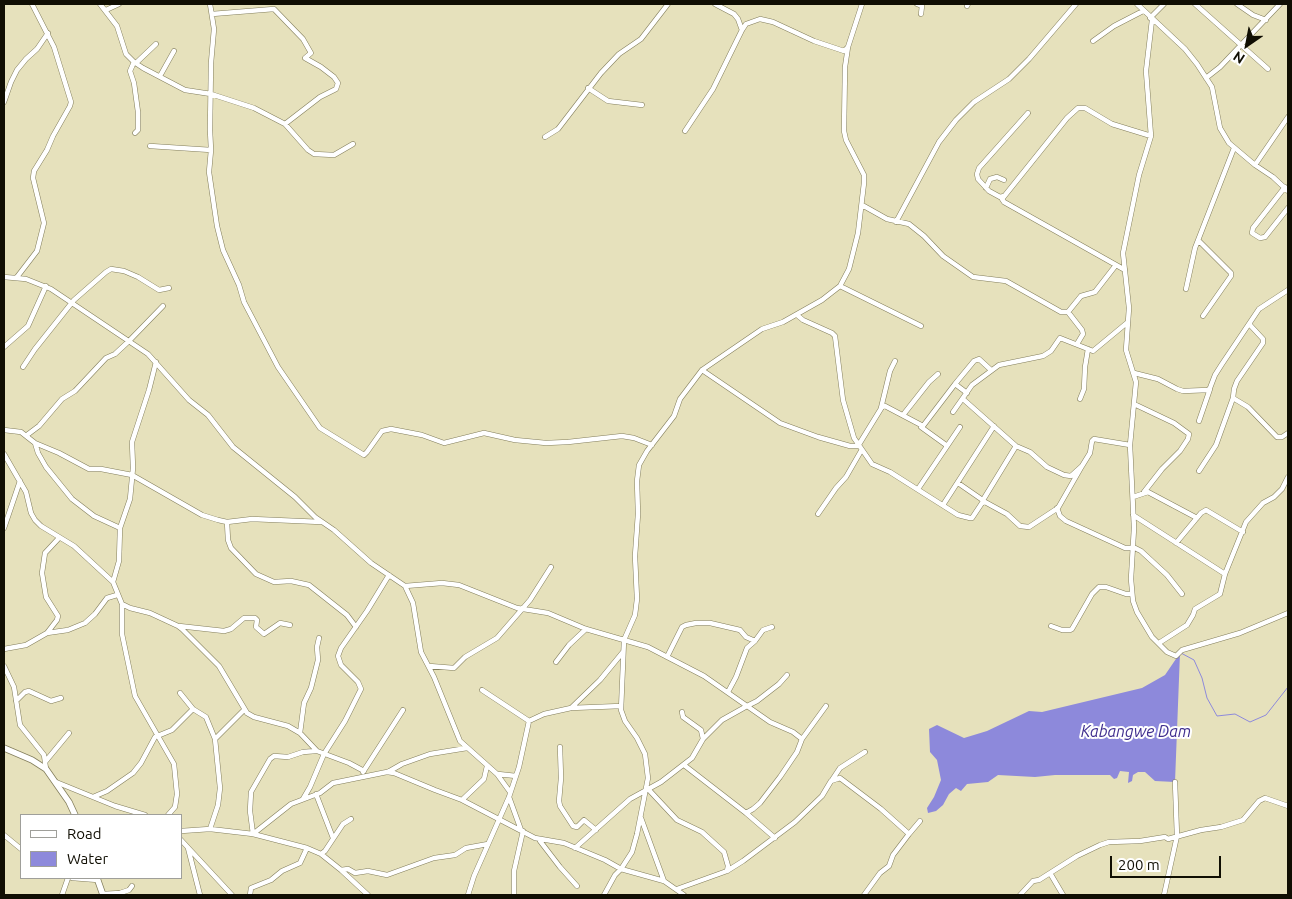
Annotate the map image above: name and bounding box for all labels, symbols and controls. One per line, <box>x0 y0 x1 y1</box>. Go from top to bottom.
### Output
north arrow <box>1222 20 1272 70</box>
text: N <box>1230 48 1248 67</box>
water label: Kabangwe Dam <box>1081 722 1191 742</box>
legend <box>20 814 182 879</box>
text: Road <box>67 825 102 842</box>
scale bar <box>1112 846 1223 878</box>
text: Water <box>67 850 108 867</box>
text: 200 m <box>1118 856 1160 873</box>

